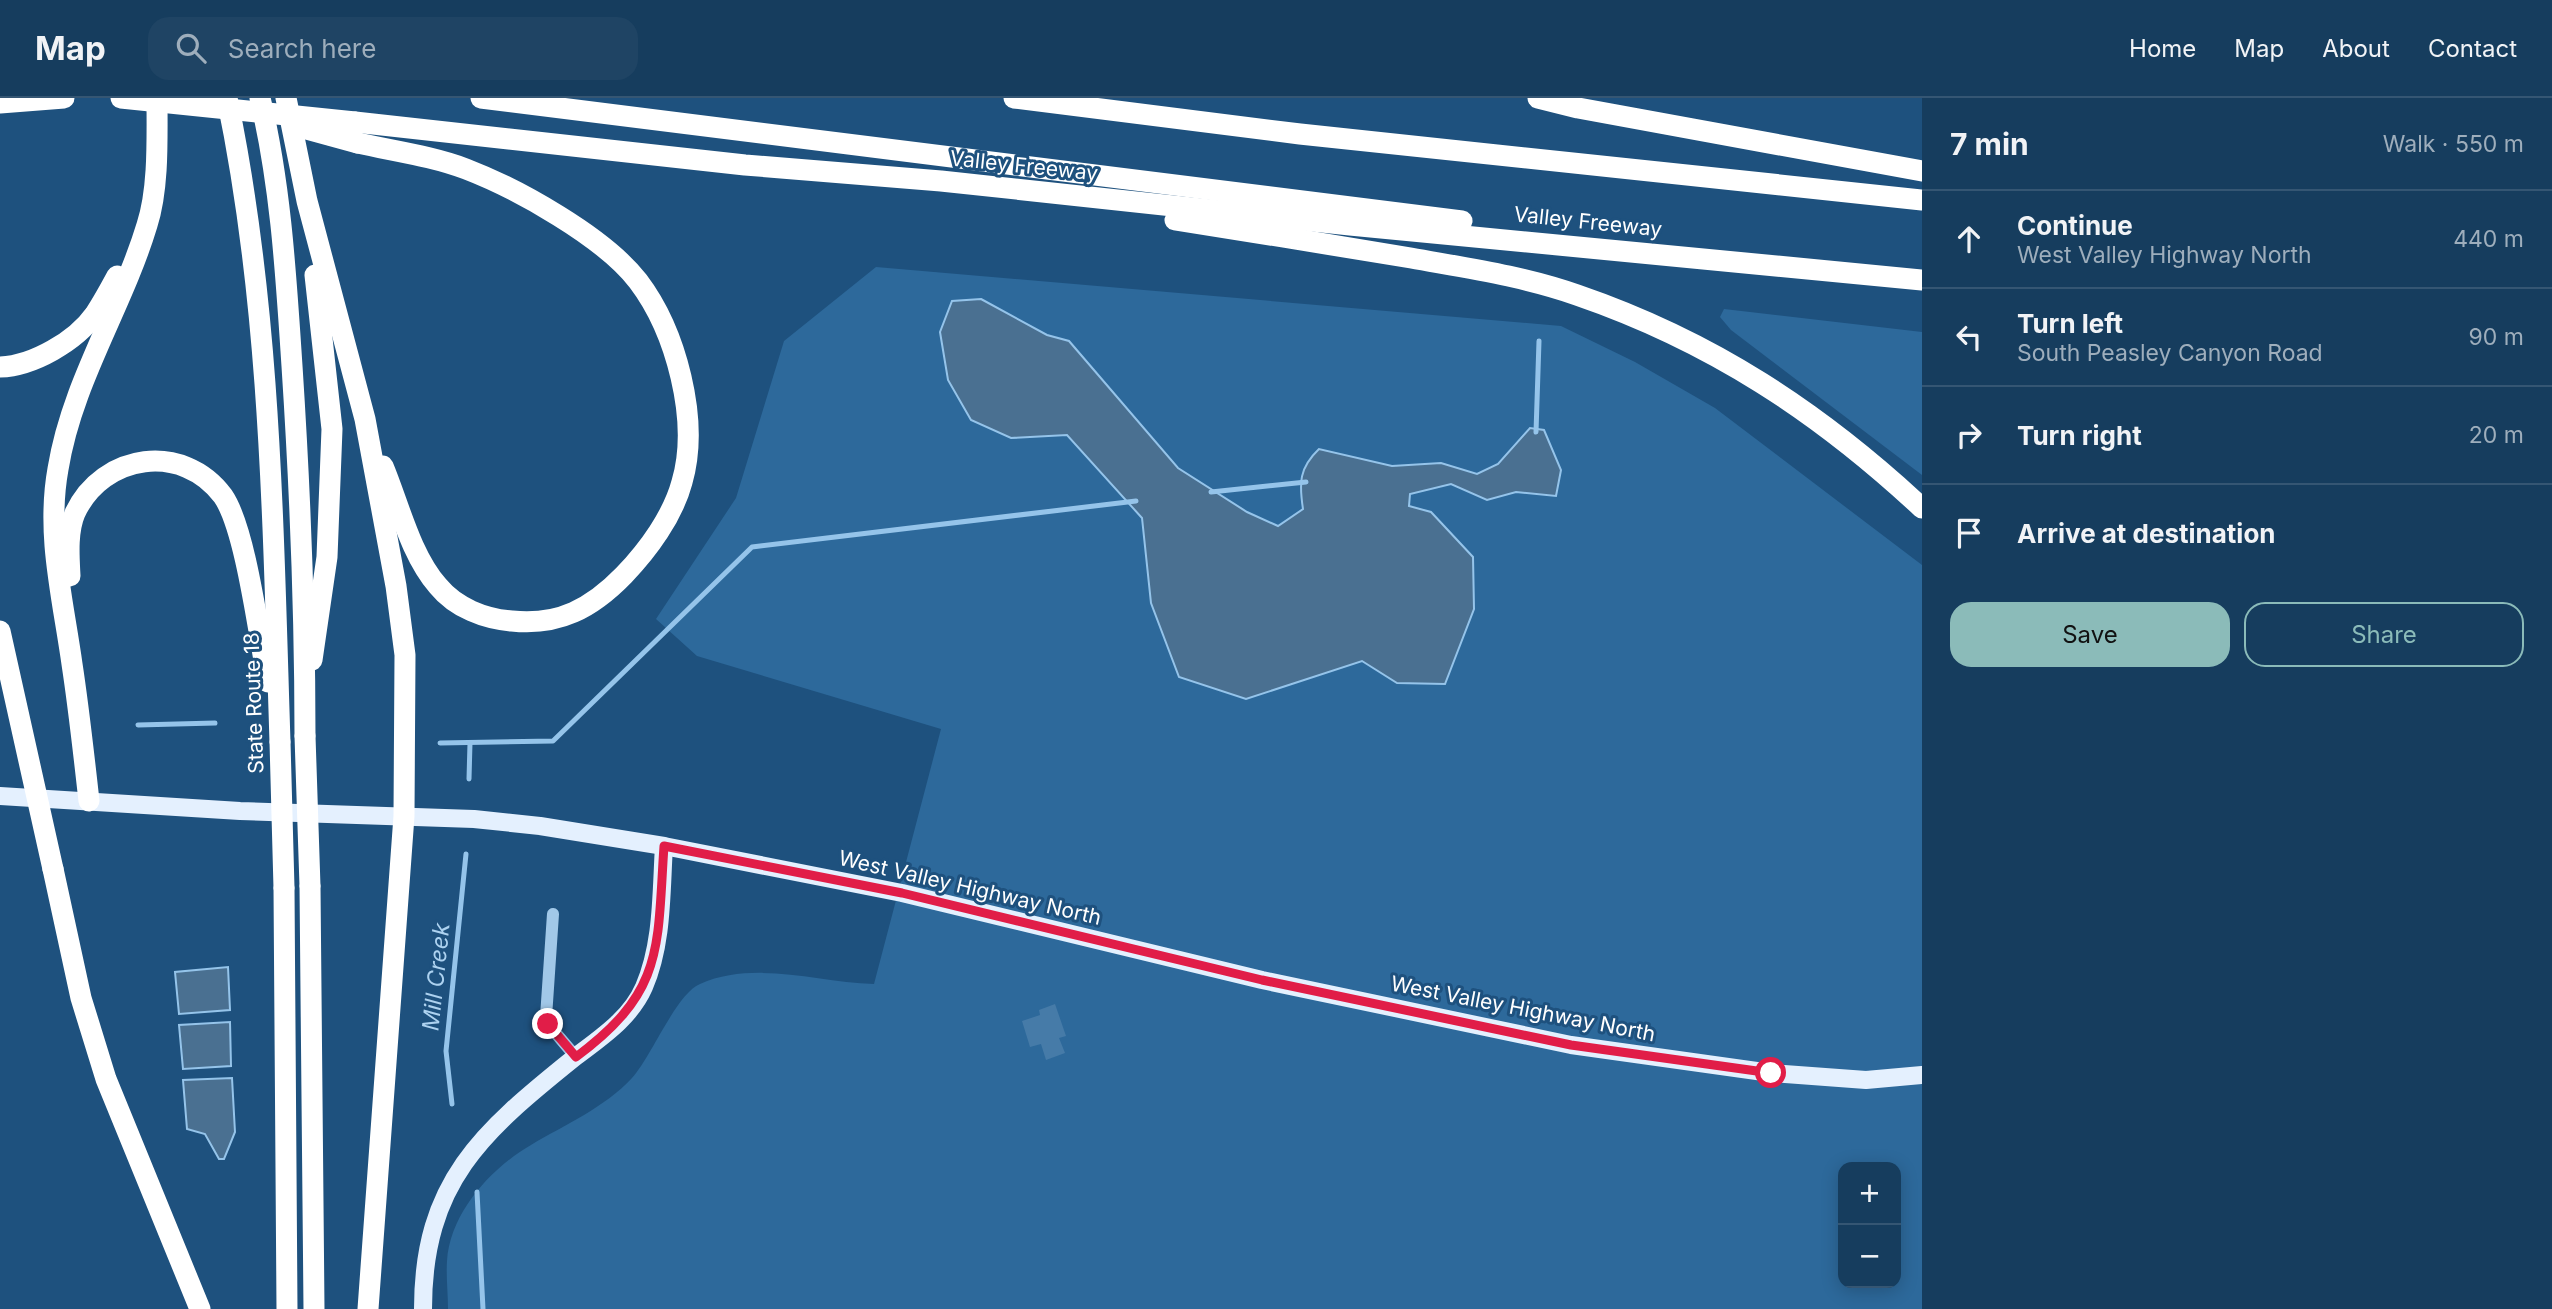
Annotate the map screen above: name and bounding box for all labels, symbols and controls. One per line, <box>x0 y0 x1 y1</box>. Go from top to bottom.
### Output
search box <box>148 17 638 80</box>
text: Map <box>35 28 106 68</box>
icon: search <box>172 29 210 67</box>
text: Search here <box>228 33 376 64</box>
text: Home <box>2129 34 2196 63</box>
text: Map <box>2234 34 2284 63</box>
text: About <box>2322 34 2390 63</box>
text: Contact <box>2428 34 2517 63</box>
text: 7 min <box>1950 126 2029 162</box>
text: Walk · 550 m <box>2383 130 2524 158</box>
street label: Valley Freeway <box>949 145 1100 186</box>
street label: Valley Freeway <box>1513 201 1664 242</box>
text: Continue <box>2017 210 2133 241</box>
icon: ahead <box>1950 220 1988 258</box>
text: 440 m <box>2453 225 2524 253</box>
text: West Valley Highway North <box>2017 241 2312 269</box>
text: Turn left <box>2017 308 2123 339</box>
icon: left <box>1950 318 1988 356</box>
text: 90 m <box>2469 323 2524 351</box>
text: South Peasley Canyon Road <box>2017 339 2323 367</box>
icon: right <box>1950 416 1988 454</box>
text: Turn right <box>2017 420 2142 451</box>
text: 20 m <box>2469 421 2524 449</box>
icon: arrive <box>1950 514 1988 552</box>
text: Arrive at destination <box>2017 518 2276 549</box>
button: Save <box>1950 602 2230 667</box>
button: Share <box>2244 602 2524 667</box>
street label: State Route 18 <box>239 632 268 774</box>
street label: West Valley Highway North <box>836 845 1104 930</box>
water label: Mill Creek <box>416 921 456 1032</box>
street label: West Valley Highway North <box>1389 971 1657 1046</box>
route end <box>532 1008 563 1039</box>
route start <box>1755 1057 1786 1088</box>
map controls <box>1838 1162 1901 1288</box>
button: + <box>1838 1162 1901 1225</box>
button: − <box>1838 1225 1901 1288</box>

